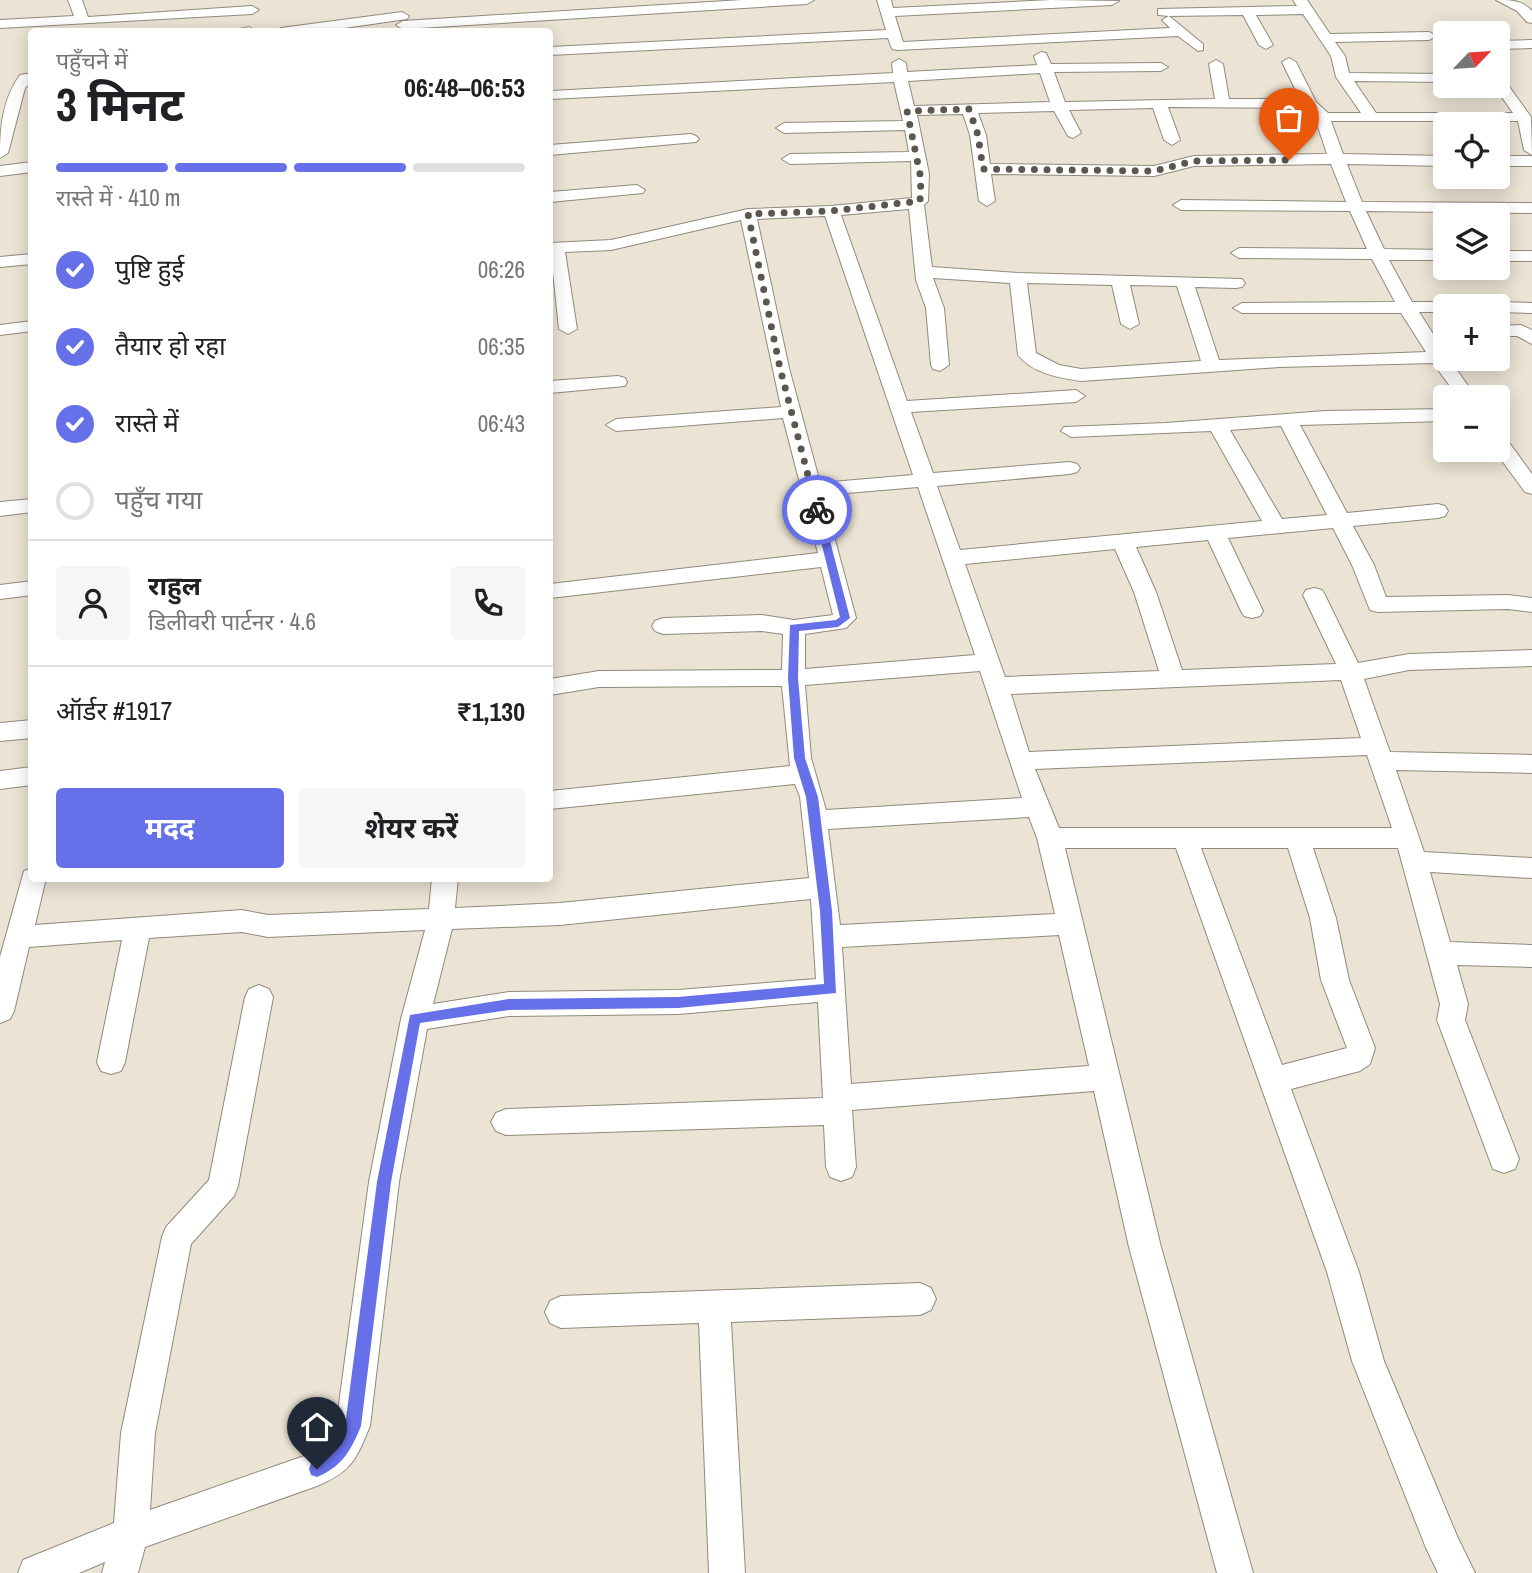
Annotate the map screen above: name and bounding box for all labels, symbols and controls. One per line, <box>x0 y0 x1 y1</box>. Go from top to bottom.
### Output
north arrow <box>1433 21 1510 98</box>
map controls <box>1433 21 1510 462</box>
text: पहुँचने में <box>56 45 128 76</box>
text: 06:48–06:53 <box>404 70 525 105</box>
text: 3 मिनट <box>56 73 184 135</box>
pin <box>1259 88 1319 160</box>
icon: bag <box>1270 99 1308 137</box>
button: locate <box>1433 112 1510 189</box>
text: रास्ते में · 410 m <box>56 182 181 213</box>
button: layers <box>1433 203 1510 280</box>
icon: check <box>56 251 94 289</box>
text: पुष्टि हुई <box>115 251 184 286</box>
text: 06:26 <box>478 254 525 285</box>
button: + <box>1433 294 1510 371</box>
icon: check <box>56 328 94 366</box>
text: तैयार हो रहा <box>115 328 226 363</box>
text: 06:35 <box>478 331 525 362</box>
button: − <box>1433 385 1510 462</box>
icon: check <box>56 405 94 443</box>
text: रास्ते में <box>115 405 179 440</box>
text: 06:43 <box>478 408 525 439</box>
courier <box>782 475 852 545</box>
text: पहुँच गया <box>115 482 202 517</box>
icon: bike <box>798 491 836 529</box>
button: person <box>56 566 130 640</box>
button: phone <box>451 566 525 640</box>
text: राहुल <box>148 568 201 603</box>
text: डिलीवरी पार्टनर · 4.6 <box>148 606 316 637</box>
text: ऑर्डर #1917 <box>56 693 172 728</box>
text: ₹1,130 <box>457 694 525 729</box>
button: मदद <box>56 788 284 868</box>
button: शेयर करें <box>298 788 525 868</box>
pin <box>287 1397 347 1469</box>
icon: home <box>298 1408 336 1446</box>

